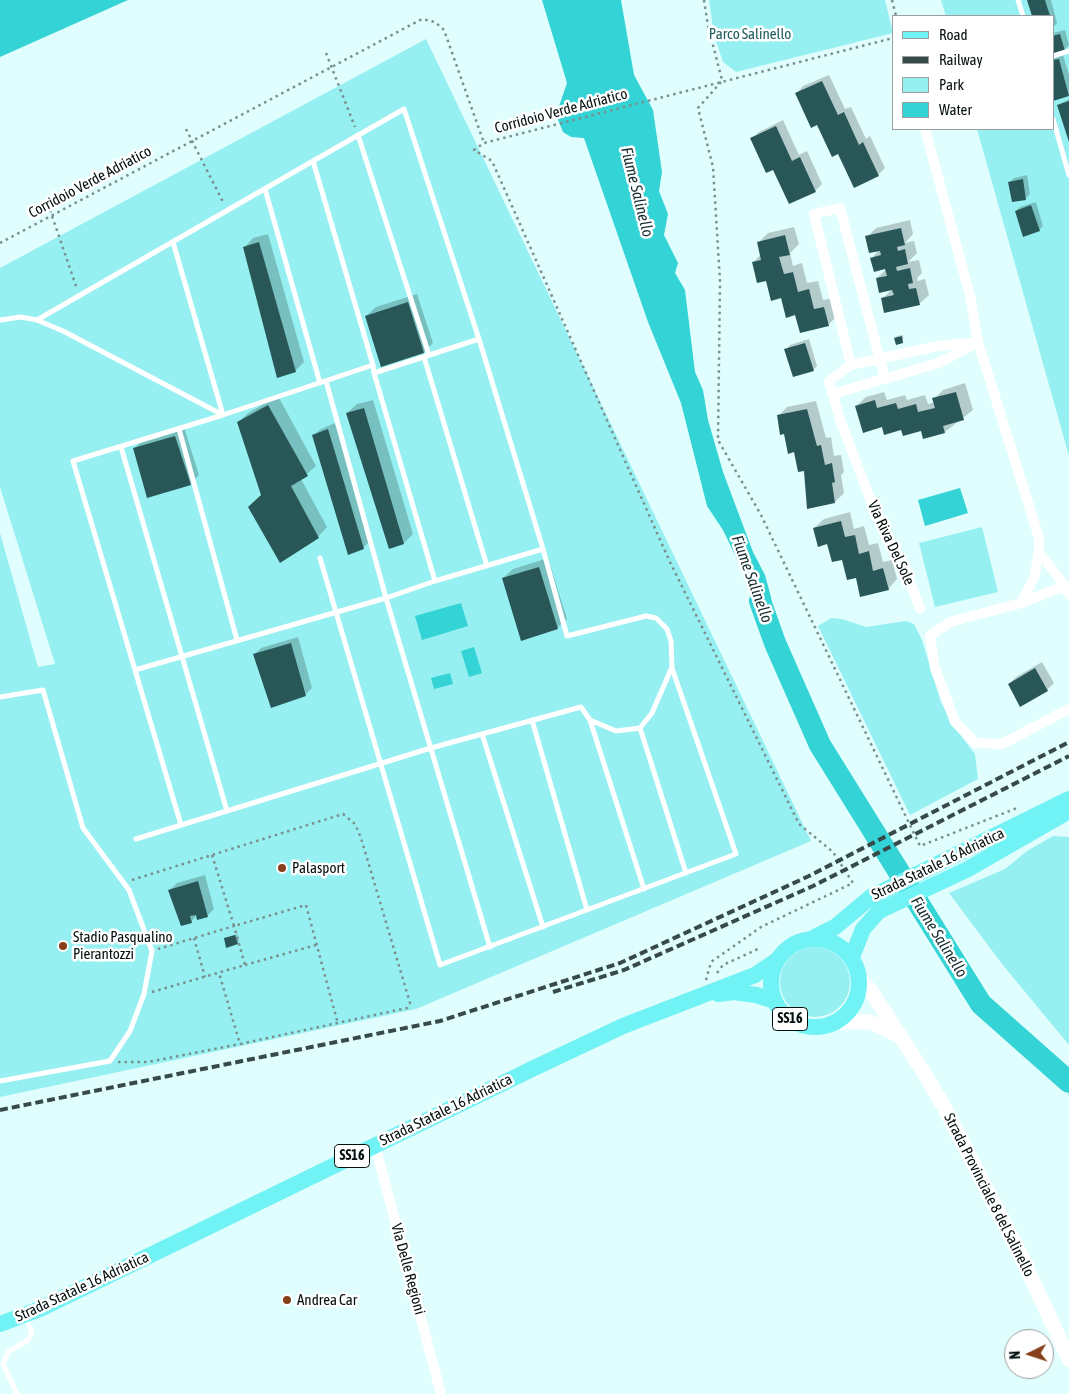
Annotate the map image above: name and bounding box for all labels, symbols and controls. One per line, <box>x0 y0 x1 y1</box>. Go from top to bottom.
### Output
legend <box>892 15 1054 130</box>
park label: Parco Salinello <box>709 25 791 43</box>
text: Road <box>939 26 968 43</box>
text: Railway <box>939 51 983 68</box>
text: Park <box>939 76 964 93</box>
street label: Corridoio Verde Adriatico <box>493 85 629 137</box>
text: Water <box>939 101 972 118</box>
street label: Corridoio Verde Adriatico <box>25 142 155 222</box>
water label: Fiume Salinello <box>617 145 657 239</box>
street label: Via Riva Del Sole <box>864 498 918 588</box>
water label: Fiume Salinello <box>727 533 777 625</box>
street label: Strada Statale 16 Adriatica <box>869 824 1007 904</box>
place label: Palasport <box>292 859 345 877</box>
marker: Palasport <box>276 862 288 874</box>
water label: Fiume Salinello <box>907 893 971 981</box>
place label: Stadio Pasqualino Pierantozzi <box>73 928 173 963</box>
marker: Stadio Pasqualino Pierantozzi <box>57 940 69 952</box>
road number: SS16 <box>772 1008 808 1030</box>
street label: Strada Statale 16 Adriatica <box>377 1070 515 1150</box>
street label: Strada Provinciale 8 del Salinello <box>940 1110 1038 1280</box>
road number: SS16 <box>334 1144 370 1168</box>
street label: Via Delle Regioni <box>387 1221 429 1317</box>
street label: Strada Statale 16 Adriatica <box>12 1248 152 1326</box>
place label: Andrea Car <box>297 1291 357 1309</box>
marker: Andrea Car <box>281 1294 293 1306</box>
north arrow <box>1004 1329 1054 1379</box>
text: N <box>1007 1350 1023 1360</box>

